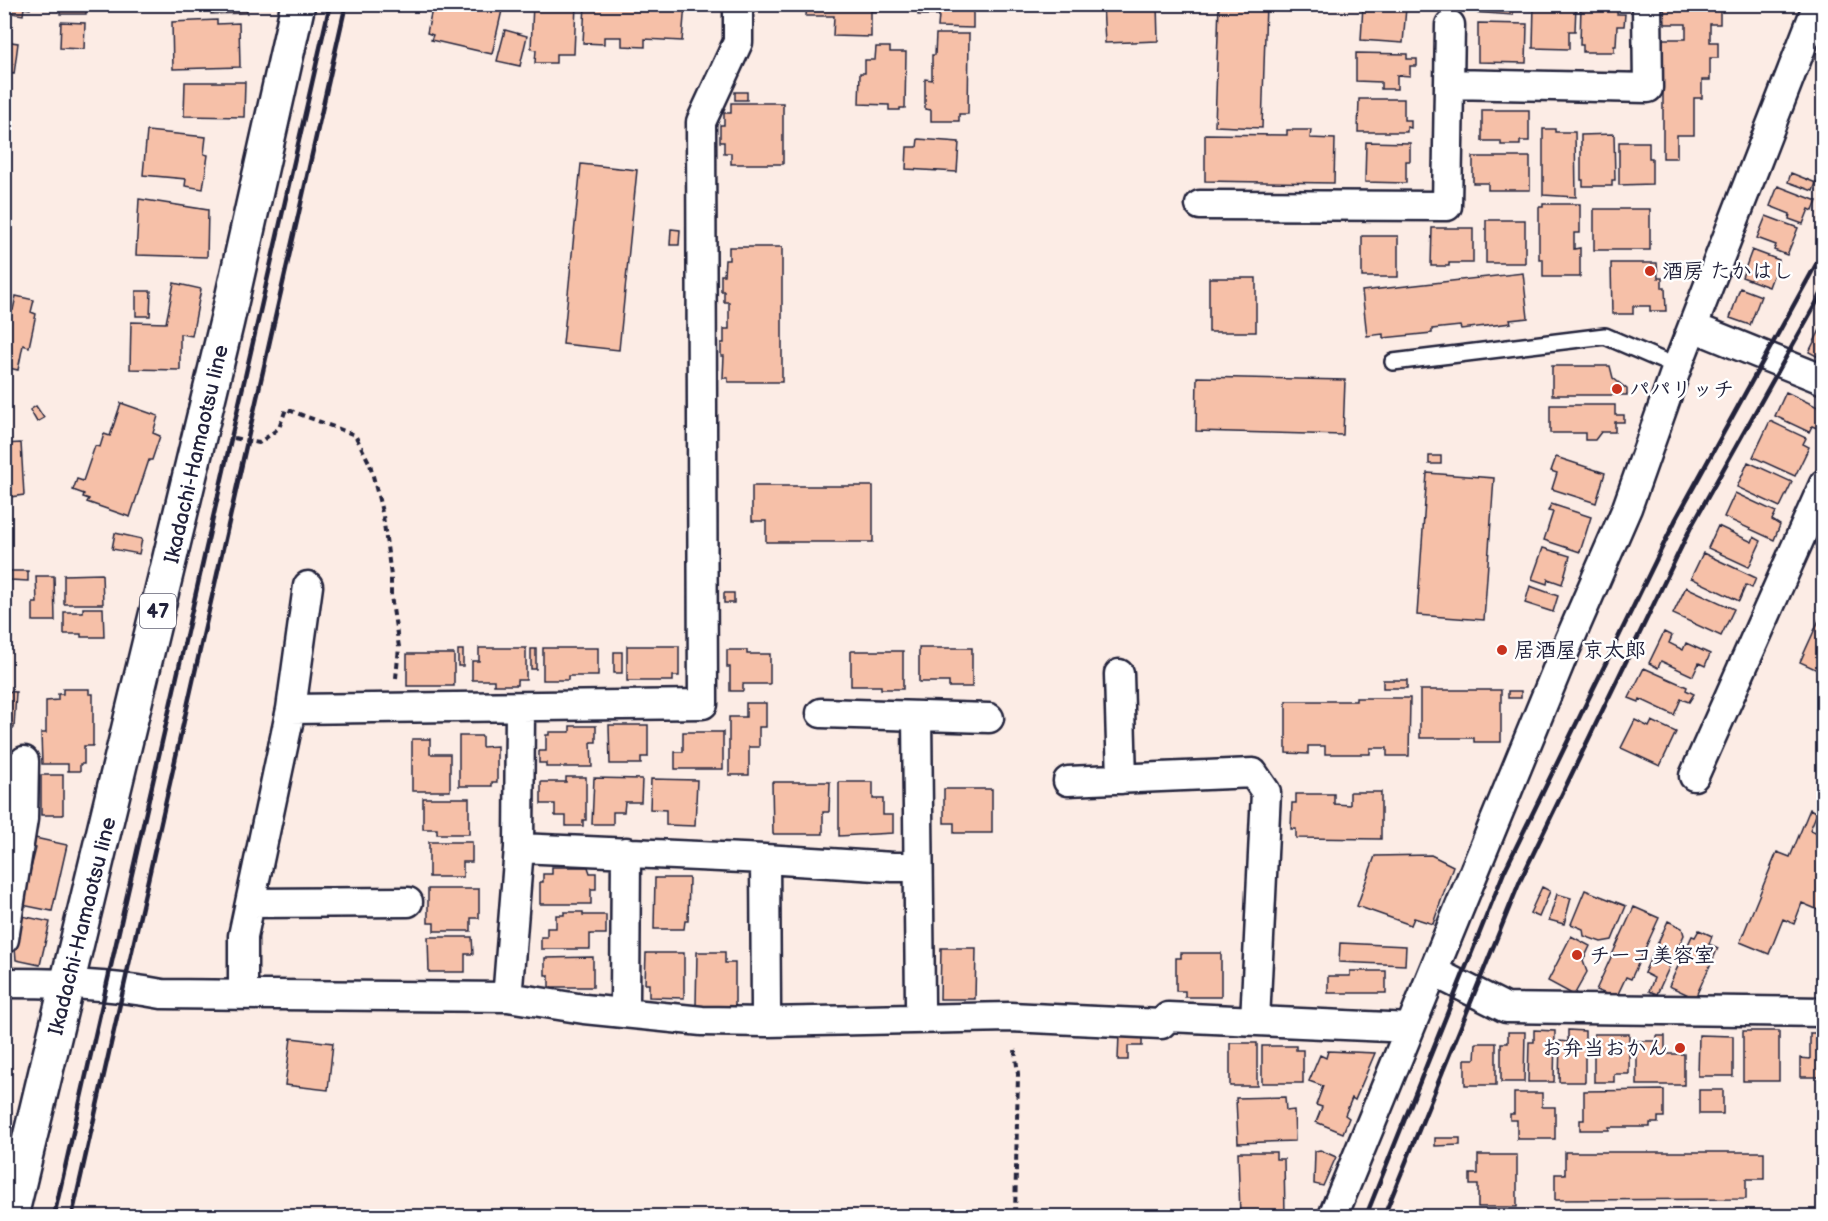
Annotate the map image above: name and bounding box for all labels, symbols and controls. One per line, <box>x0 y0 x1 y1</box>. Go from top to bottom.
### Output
place label: 酒房 たかはし <box>1662 259 1794 284</box>
marker: 酒房 たかはし <box>1643 264 1657 278</box>
street label: Ikadachi-Hamaotsu line <box>159 342 234 566</box>
place label: パパリッチ <box>1629 377 1734 402</box>
marker: パパリッチ <box>1610 382 1624 396</box>
road number: 47 <box>140 594 176 628</box>
place label: 居酒屋 京太郎 <box>1514 638 1646 663</box>
marker: 居酒屋 京太郎 <box>1495 643 1509 657</box>
street label: Ikadachi-Hamaotsu line <box>43 815 122 1038</box>
place label: チーコ美容室 <box>1589 943 1715 968</box>
marker: チーコ美容室 <box>1570 948 1584 962</box>
place label: お弁当おかん <box>1542 1036 1668 1061</box>
marker: お弁当おかん <box>1673 1041 1687 1055</box>

